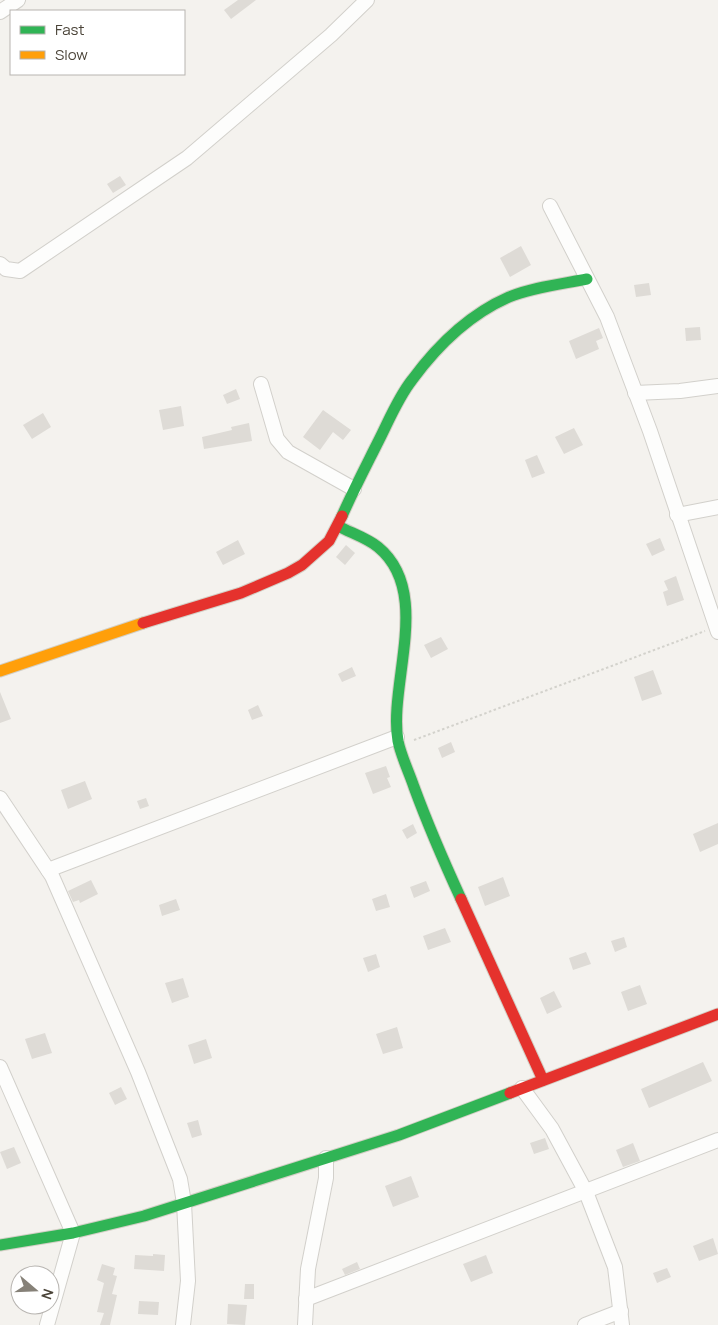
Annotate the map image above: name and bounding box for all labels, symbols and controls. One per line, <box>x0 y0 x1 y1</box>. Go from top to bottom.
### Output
legend <box>10 10 185 75</box>
text: Fast <box>55 19 84 40</box>
text: Slow <box>55 44 88 65</box>
north arrow <box>10 1265 60 1315</box>
text: N <box>37 1287 58 1302</box>

